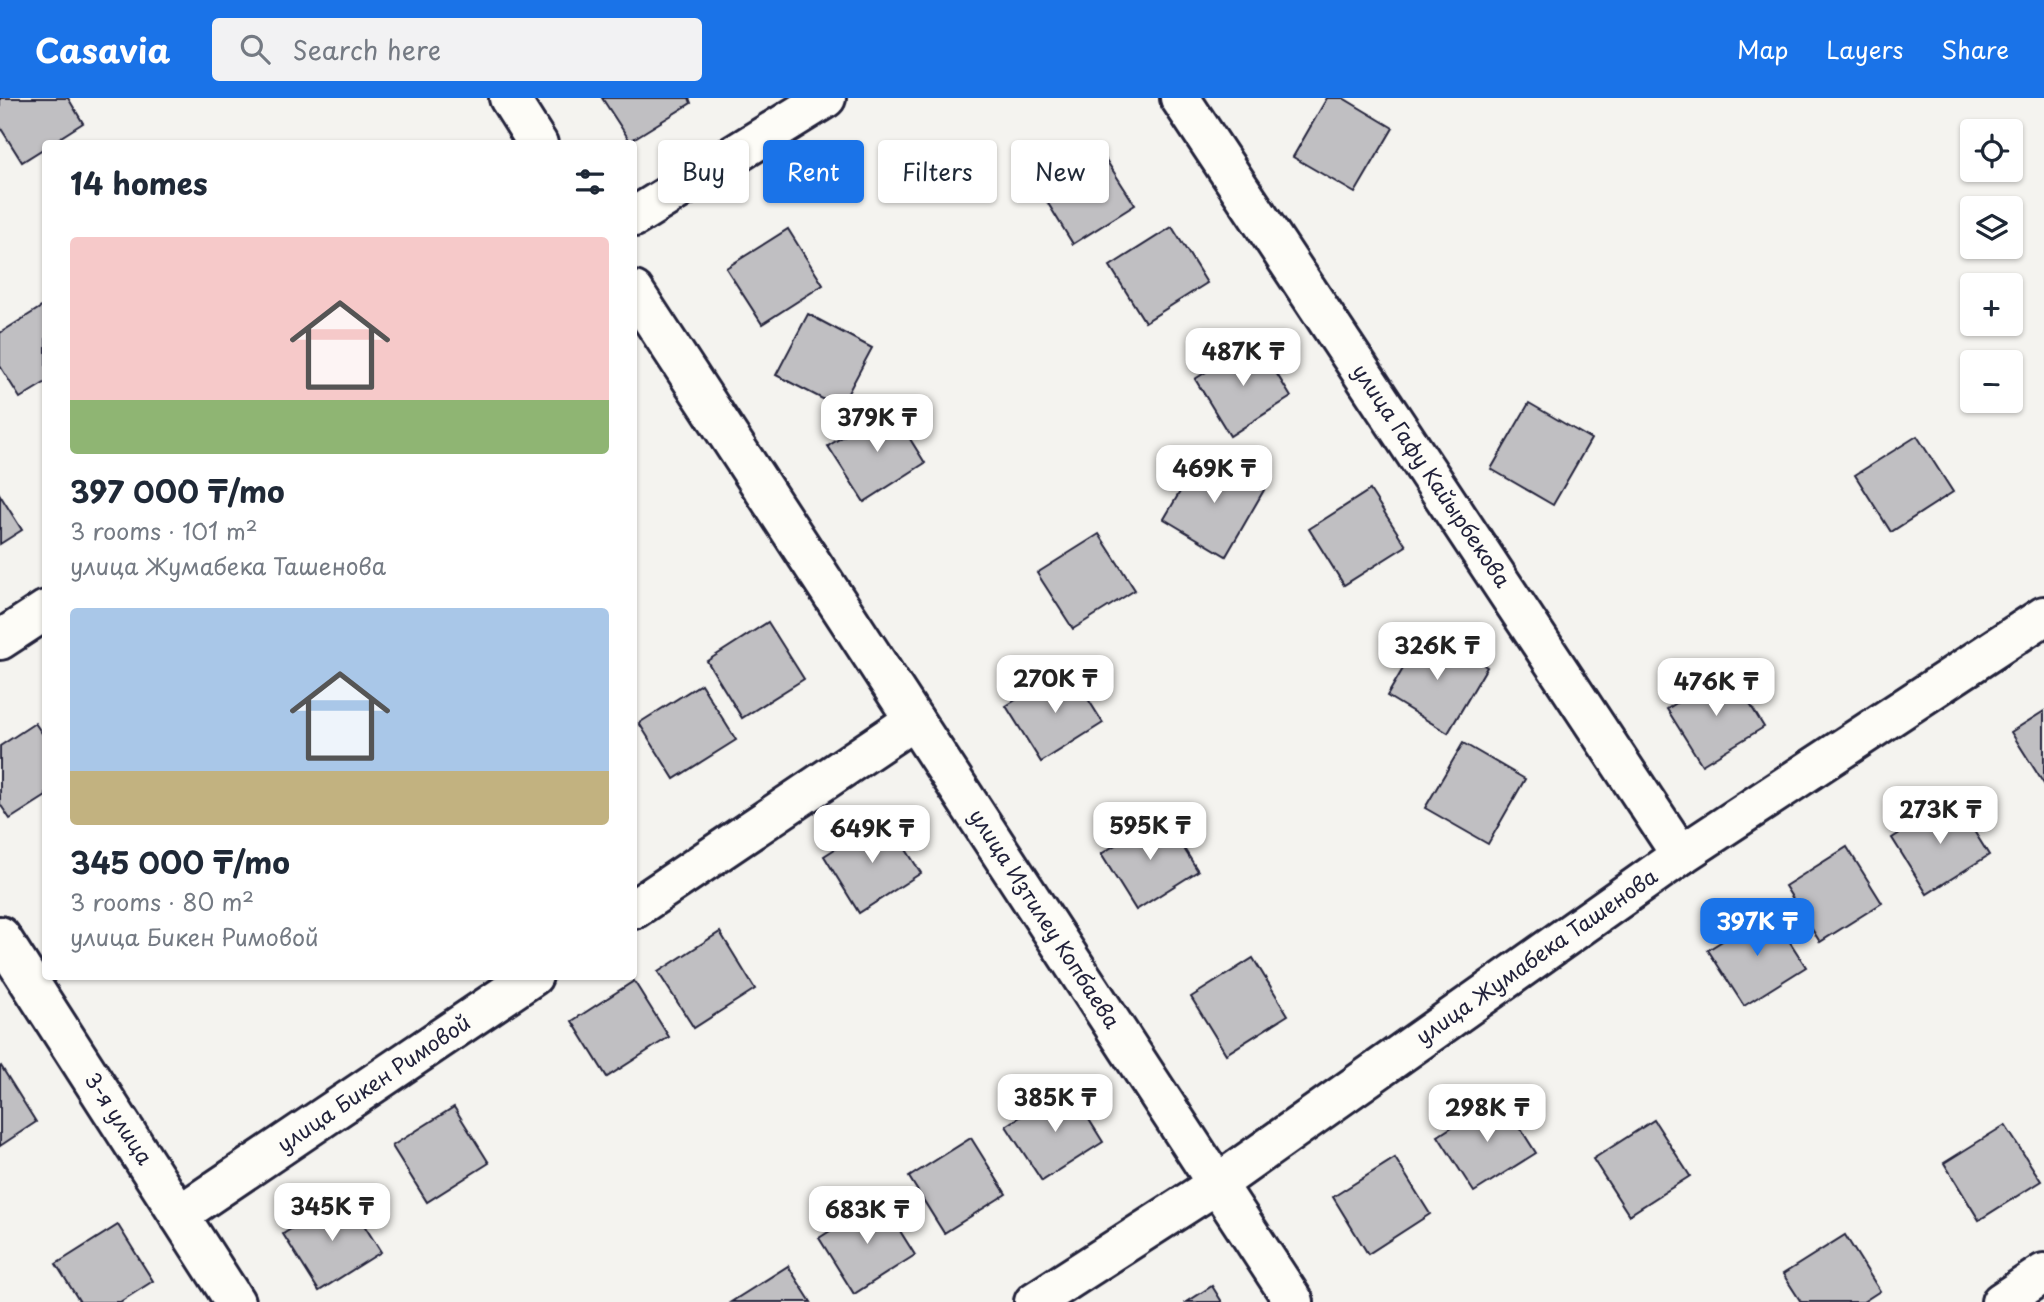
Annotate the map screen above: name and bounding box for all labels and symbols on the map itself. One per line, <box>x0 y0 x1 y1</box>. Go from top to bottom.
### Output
pin: 487K ₸ <box>1186 328 1300 388</box>
street label: улица Гафу Кайырбекова <box>1346 357 1520 593</box>
pin: 379K ₸ <box>820 394 934 454</box>
pin: 469K ₸ <box>1157 446 1271 505</box>
pin: 326K ₸ <box>1380 622 1494 682</box>
pin: 270K ₸ <box>998 656 1112 715</box>
pin: 476K ₸ <box>1659 658 1773 718</box>
pin: 273K ₸ <box>1883 786 1997 846</box>
street label: улица Изтилеу Копбаева <box>962 802 1129 1034</box>
pin: 595K ₸ <box>1093 802 1207 862</box>
pin: 649K ₸ <box>815 806 929 865</box>
street label: улица Жумабека Ташенова <box>1408 859 1663 1051</box>
pin: 397K ₸ <box>1700 898 1814 958</box>
street label: улица Бикен Римовой <box>270 1006 476 1159</box>
street label: 3-я улица <box>78 1065 162 1171</box>
pin: 385K ₸ <box>998 1074 1112 1134</box>
pin: 298K ₸ <box>1430 1084 1544 1144</box>
pin: 345K ₸ <box>275 1184 389 1243</box>
pin: 683K ₸ <box>810 1186 924 1246</box>

